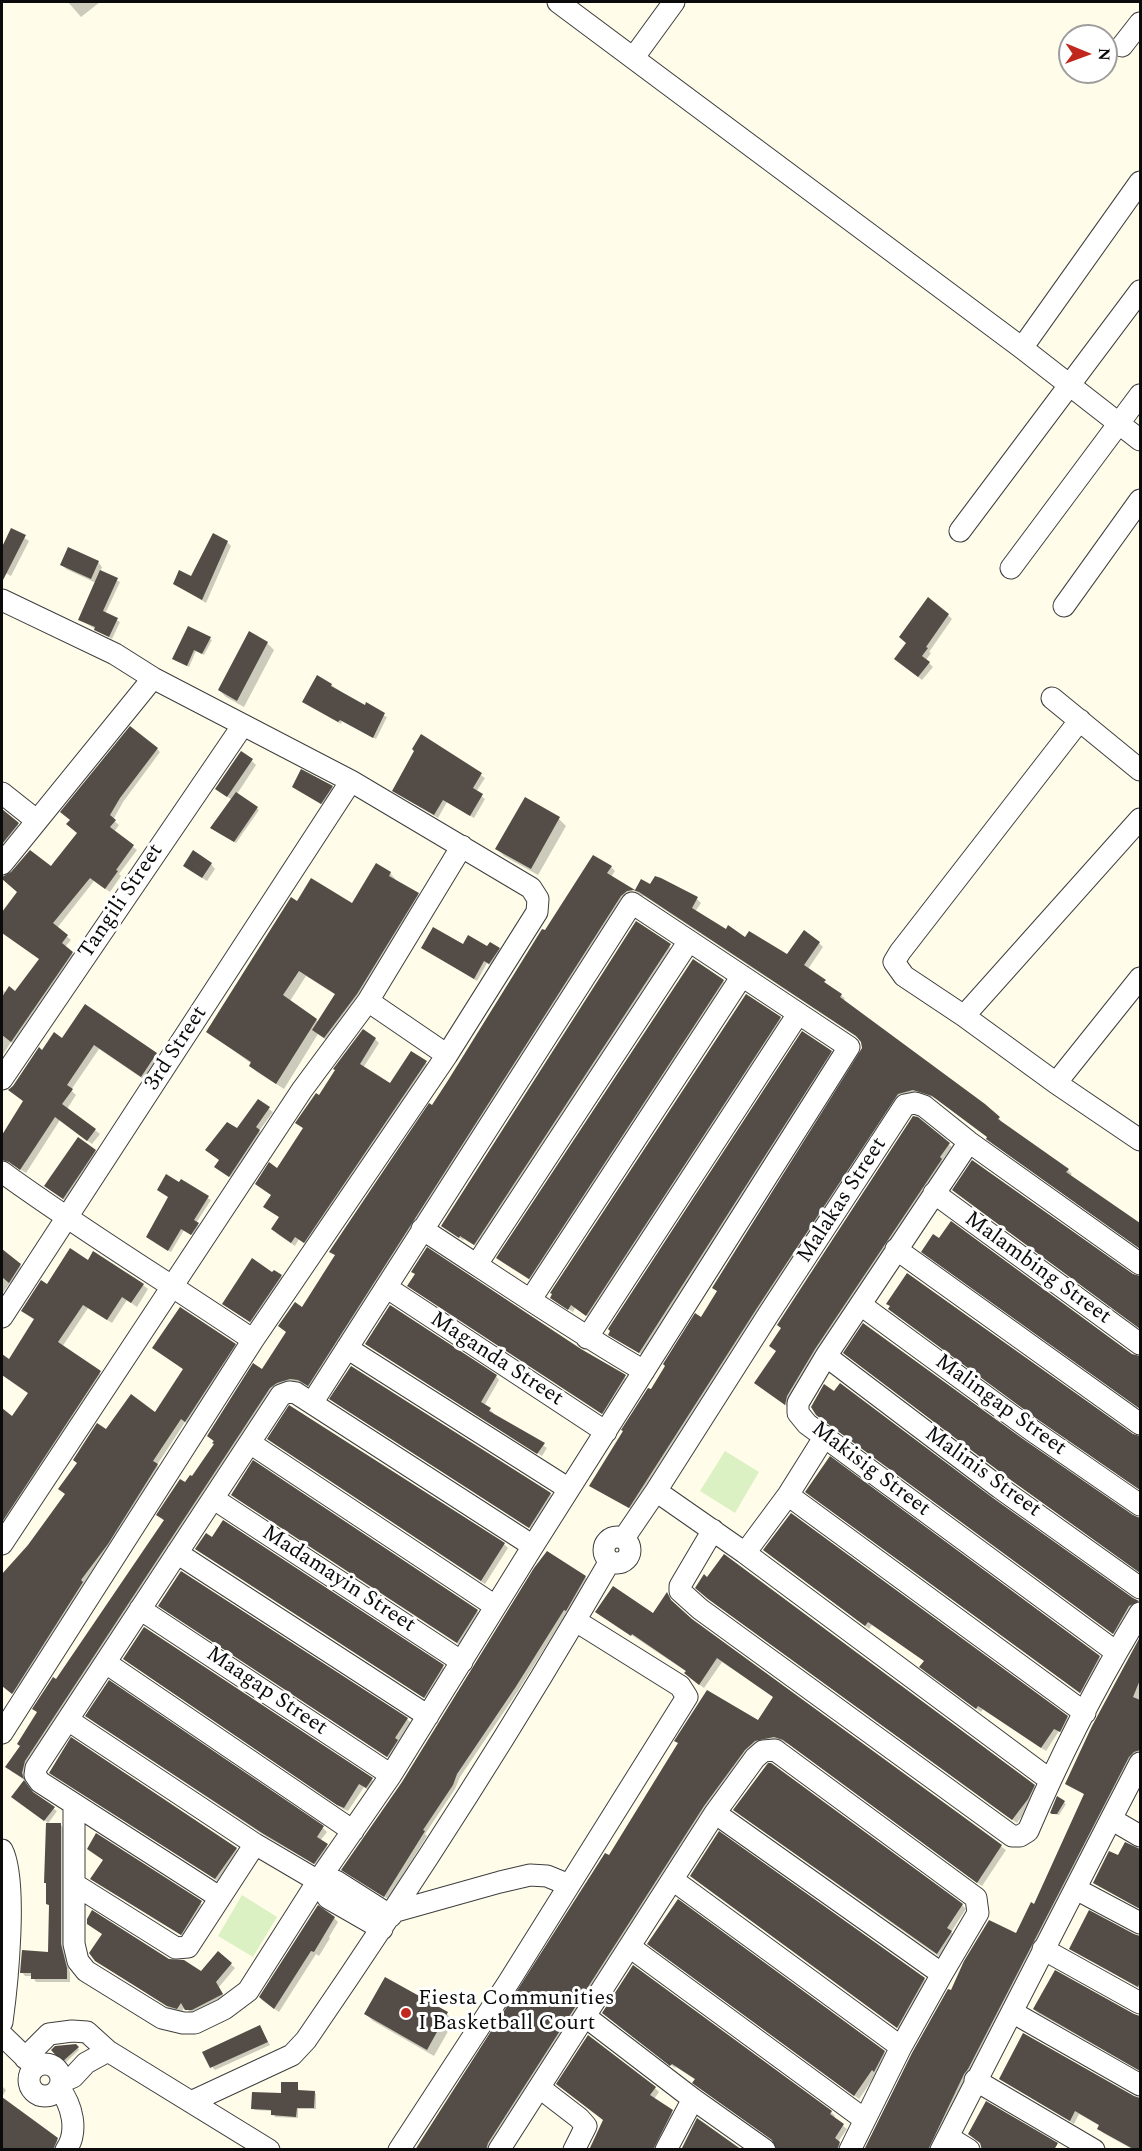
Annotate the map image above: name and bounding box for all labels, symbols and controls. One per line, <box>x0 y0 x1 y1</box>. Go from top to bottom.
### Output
north arrow <box>1058 24 1118 84</box>
text: N <box>1092 48 1116 61</box>
street label: Tangili Street <box>74 840 170 964</box>
street label: 3rd Street <box>140 1002 214 1096</box>
street label: Malakas Street <box>793 1133 893 1269</box>
street label: Malambing Street <box>959 1207 1115 1331</box>
street label: Maganda Street <box>424 1307 568 1413</box>
street label: Malingap Street <box>929 1349 1071 1463</box>
street label: Makisig Street <box>805 1417 935 1523</box>
street label: Malinis Street <box>919 1422 1045 1524</box>
street label: Madamayin Street <box>256 1520 420 1640</box>
street label: Maagap Street <box>200 1642 332 1742</box>
place label: Fiesta Communities I Basketball Court <box>418 1987 615 2038</box>
marker: Fiesta Communities I Basketball Court <box>399 2006 413 2020</box>

